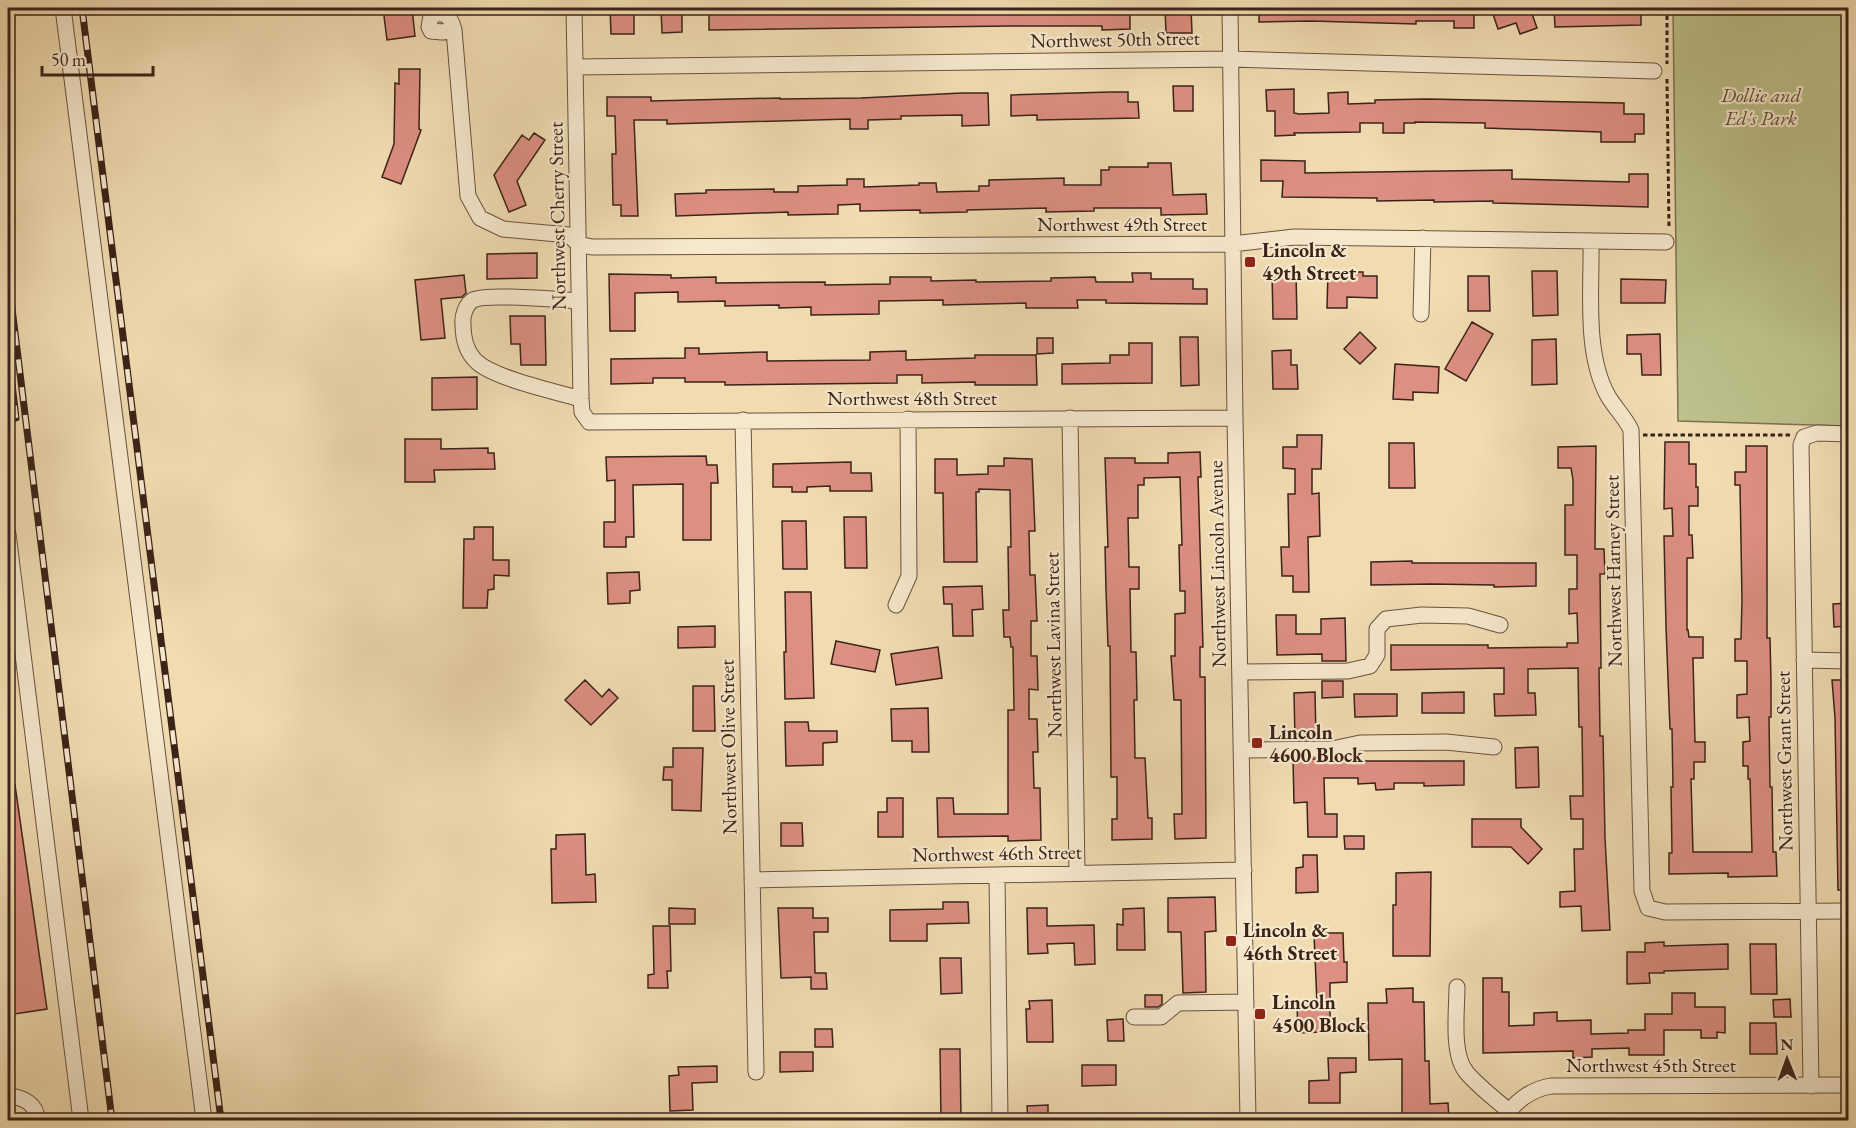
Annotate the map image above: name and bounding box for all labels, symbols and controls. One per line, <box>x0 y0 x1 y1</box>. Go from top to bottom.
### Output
street label: Northwest 50th Street <box>1030 25 1201 53</box>
scale bar <box>42 39 153 77</box>
text: 50 m <box>51 48 86 71</box>
park label: Dollie and Ed's Park <box>1720 82 1802 131</box>
street label: Northwest Cherry Street <box>542 121 572 311</box>
street label: Northwest 49th Street <box>1037 211 1208 237</box>
place label: Lincoln & 49th Street <box>1262 237 1357 286</box>
marker: Lincoln & 49th Street <box>1243 255 1257 269</box>
street label: Northwest 48th Street <box>827 385 998 411</box>
street label: Northwest Lincoln Avenue <box>1202 460 1232 668</box>
street label: Northwest Harney Street <box>1598 474 1628 667</box>
street label: Northwest Lavina Street <box>1038 551 1068 738</box>
street label: Northwest Olive Street <box>713 658 743 835</box>
street label: Northwest Grant Street <box>1769 670 1799 851</box>
place label: Lincoln 4600 Block <box>1269 719 1364 768</box>
marker: Lincoln 4600 Block <box>1250 736 1264 750</box>
street label: Northwest 46th Street <box>912 839 1083 867</box>
place label: Lincoln & 46th Street <box>1243 917 1338 966</box>
marker: Lincoln & 46th Street <box>1224 934 1238 948</box>
place label: Lincoln 4500 Block <box>1272 989 1367 1038</box>
marker: Lincoln 4500 Block <box>1253 1007 1267 1021</box>
north arrow <box>1757 1029 1817 1089</box>
text: N <box>1780 1034 1793 1055</box>
street label: Northwest 45th Street <box>1566 1052 1737 1078</box>

